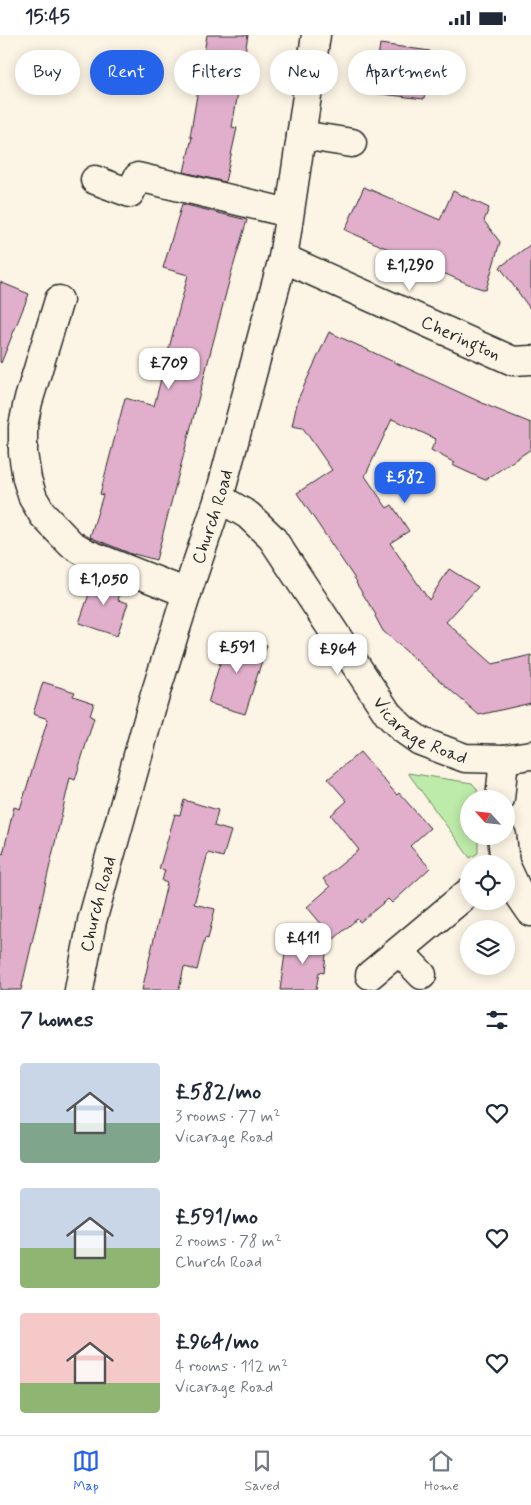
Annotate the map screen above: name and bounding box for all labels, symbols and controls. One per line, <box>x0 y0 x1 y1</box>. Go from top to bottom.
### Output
text: 15:45 <box>25 5 70 30</box>
chip: Buy <box>15 50 80 95</box>
chip: Rent <box>90 50 164 95</box>
chip: Filters <box>174 50 260 95</box>
chip: New <box>270 50 338 95</box>
chip: Apartment <box>348 50 466 95</box>
pin: £1,290 <box>369 249 451 292</box>
text: £1,290 <box>386 255 434 276</box>
street label: Cherington <box>417 310 504 367</box>
pin: £709 <box>139 347 199 390</box>
text: £709 <box>150 353 188 374</box>
pin: £582 <box>375 461 435 504</box>
street label: Church Road <box>187 467 239 567</box>
text: £582 <box>385 467 425 488</box>
pin: £1,050 <box>63 563 145 606</box>
text: £1,050 <box>80 569 128 590</box>
pin: £591 <box>207 631 267 674</box>
pin: £964 <box>308 633 368 676</box>
text: £591 <box>219 637 255 658</box>
text: £964 <box>319 639 357 660</box>
street label: Vicarage Road <box>367 692 470 771</box>
north arrow <box>460 790 515 845</box>
map controls <box>460 790 515 975</box>
street label: Church Road <box>75 854 122 954</box>
button: locate <box>460 855 515 910</box>
button: layers <box>460 920 515 975</box>
pin: £411 <box>273 923 333 965</box>
text: £411 <box>286 928 320 949</box>
text: 7 homes <box>20 1006 93 1034</box>
icon: filters <box>483 1006 511 1034</box>
text: £582/mo <box>175 1078 261 1106</box>
icon: home <box>60 1083 120 1143</box>
icon: heart <box>483 1099 511 1127</box>
text: 3 rooms · 77 m² <box>175 1106 280 1127</box>
text: Vicarage Road <box>175 1127 273 1148</box>
text: £591/mo <box>175 1203 258 1231</box>
icon: home <box>60 1208 120 1268</box>
icon: heart <box>483 1224 511 1252</box>
text: 2 rooms · 78 m² <box>175 1231 282 1252</box>
text: Church Road <box>175 1252 262 1273</box>
text: £964/mo <box>175 1328 259 1356</box>
icon: home <box>60 1333 120 1393</box>
icon: heart <box>483 1349 511 1377</box>
text: 4 rooms · 112 m² <box>175 1356 288 1377</box>
text: Vicarage Road <box>175 1377 273 1398</box>
tab: Map <box>72 1447 100 1495</box>
tab: Saved <box>244 1447 280 1495</box>
tab: Home <box>424 1447 459 1495</box>

